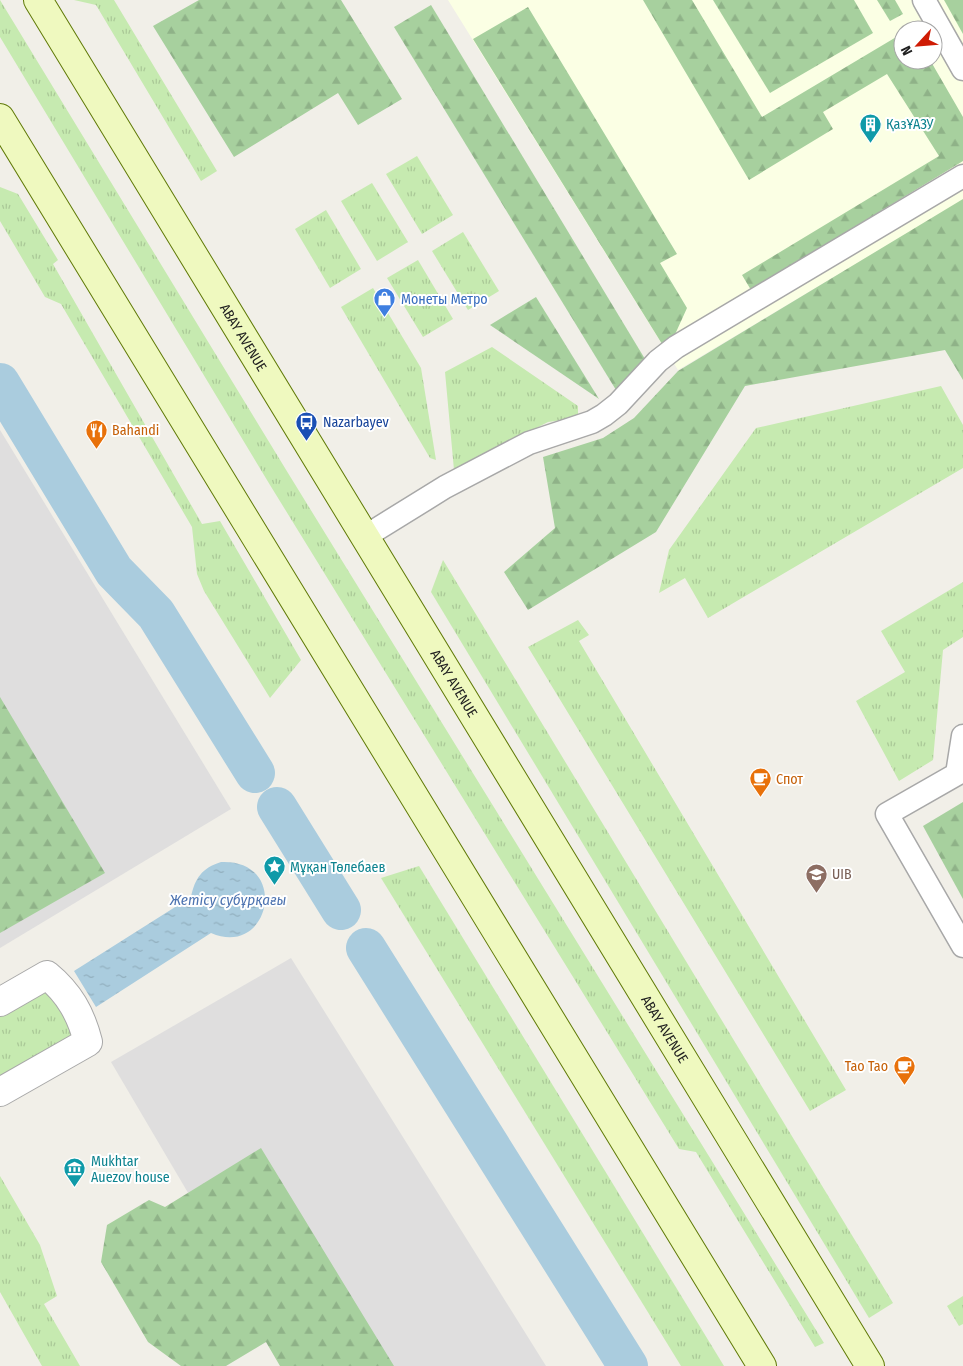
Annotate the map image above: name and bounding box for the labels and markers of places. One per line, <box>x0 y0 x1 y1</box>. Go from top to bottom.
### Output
building icon: ҚазҰАЗУ <box>858 112 882 143</box>
place label: ҚазҰАЗУ <box>886 116 934 133</box>
shop icon: Монеты Метро <box>373 287 397 318</box>
place label: Монеты Метро <box>401 291 488 308</box>
bus stop icon: Nazarbayev <box>295 410 319 441</box>
place label: Nazarbayev <box>323 414 389 431</box>
restaurant icon: Bahandi <box>84 418 108 449</box>
place label: Bahandi <box>112 422 159 439</box>
cafe icon: Спот <box>748 767 772 798</box>
place label: Спот <box>776 771 803 788</box>
place icon: Мұқан Төлебаев <box>262 855 286 886</box>
place label: Мұқан Төлебаев <box>290 859 385 876</box>
school or university icon: UIB <box>804 862 828 893</box>
place label: UIB <box>832 866 852 883</box>
cafe icon: Tao Tao <box>892 1054 916 1085</box>
place label: Tao Tao <box>845 1058 888 1075</box>
place label: Mukhtar Auezov house <box>91 1153 170 1186</box>
museum icon: Mukhtar Auezov house <box>63 1157 87 1188</box>

